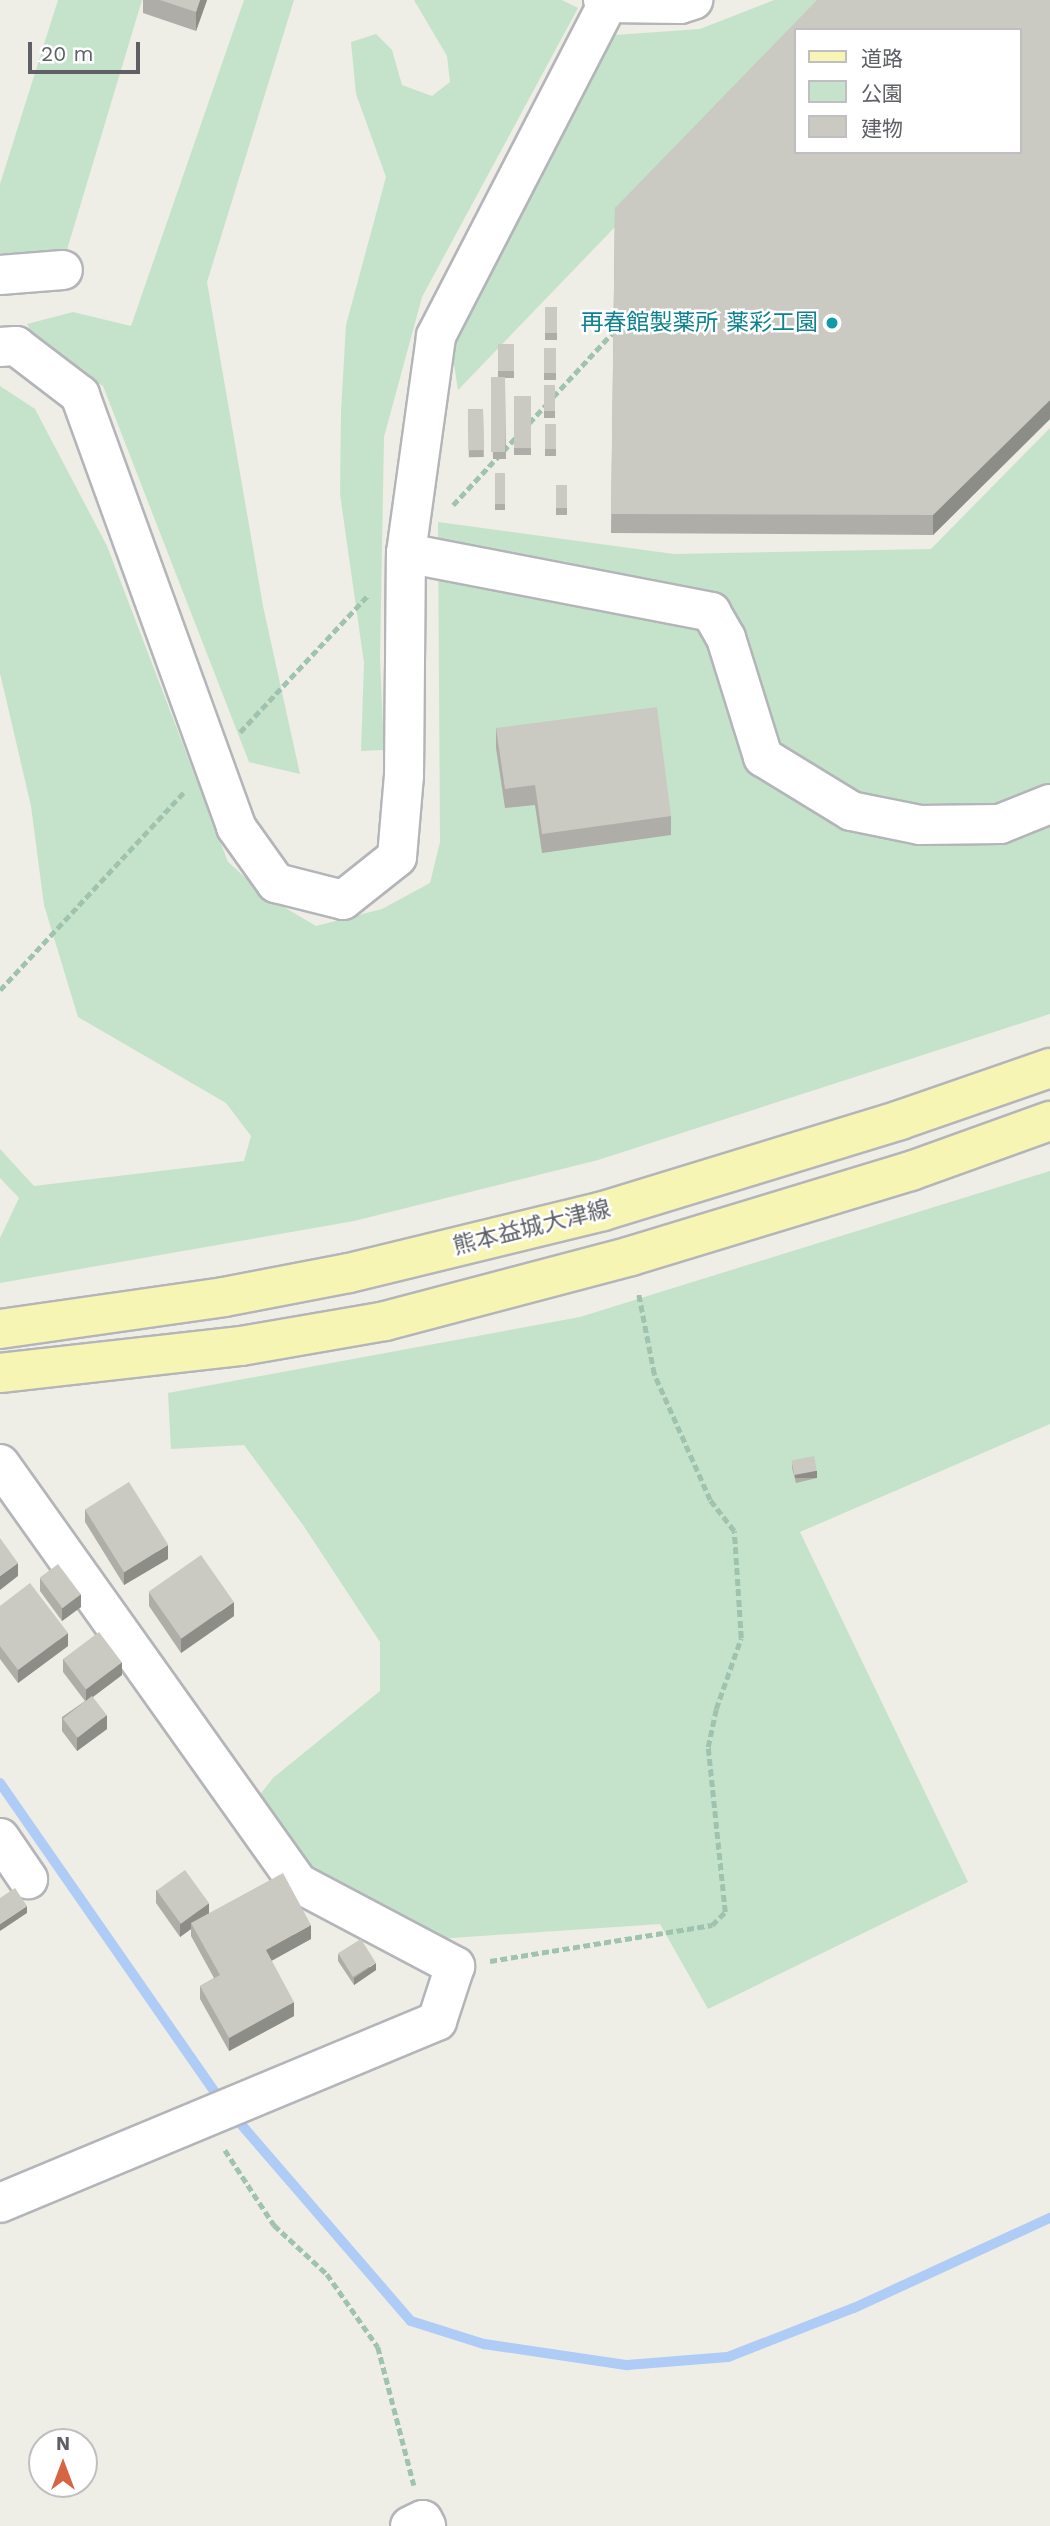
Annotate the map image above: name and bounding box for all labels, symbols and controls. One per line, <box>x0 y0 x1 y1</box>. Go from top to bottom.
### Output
scale bar <box>32 28 144 72</box>
legend <box>794 28 1022 154</box>
text: 20 m <box>41 41 93 66</box>
text: 道路 <box>861 46 903 71</box>
text: 公園 <box>861 81 903 106</box>
text: 建物 <box>861 116 903 141</box>
place label: 再春館製薬所 薬彩工園 <box>580 309 818 337</box>
marker: 再春館製薬所 薬彩工園 <box>824 315 840 331</box>
street label: 熊本益城大津線 <box>451 1195 613 1261</box>
north arrow <box>28 2428 98 2498</box>
text: N <box>56 2432 70 2455</box>

